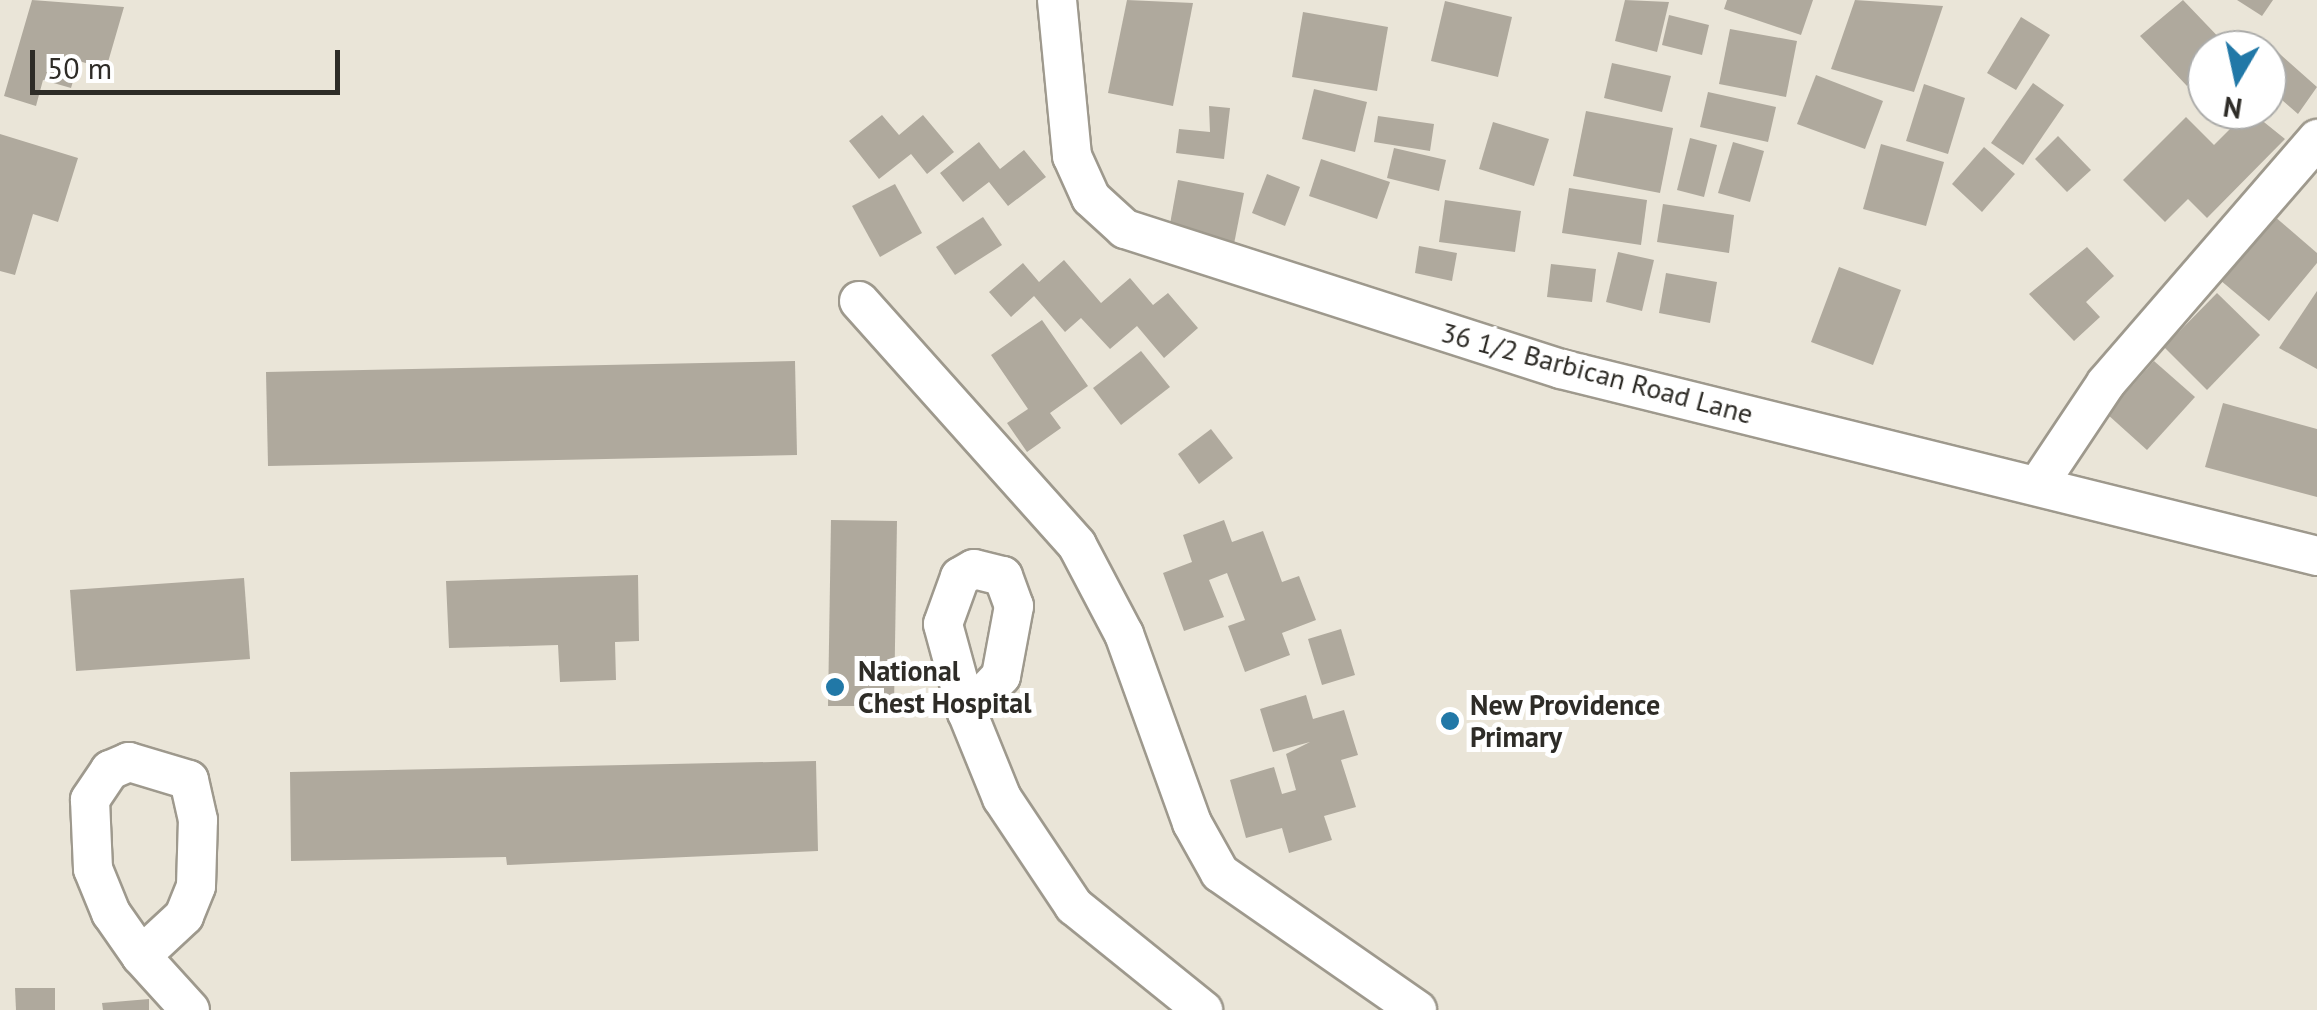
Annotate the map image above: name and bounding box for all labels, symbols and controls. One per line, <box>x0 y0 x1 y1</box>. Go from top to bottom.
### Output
scale bar <box>35 30 345 92</box>
north arrow <box>2187 30 2287 130</box>
text: 50 m <box>47 48 112 87</box>
text: N <box>2221 88 2245 128</box>
street label: 36 1/2 Barbican Road Lane <box>1437 315 1757 431</box>
place label: National Chest Hospital <box>858 654 1031 720</box>
marker: National Chest Hospital <box>822 674 848 700</box>
place label: New Providence Primary <box>1470 688 1661 754</box>
marker: New Providence Primary <box>1439 710 1461 732</box>

